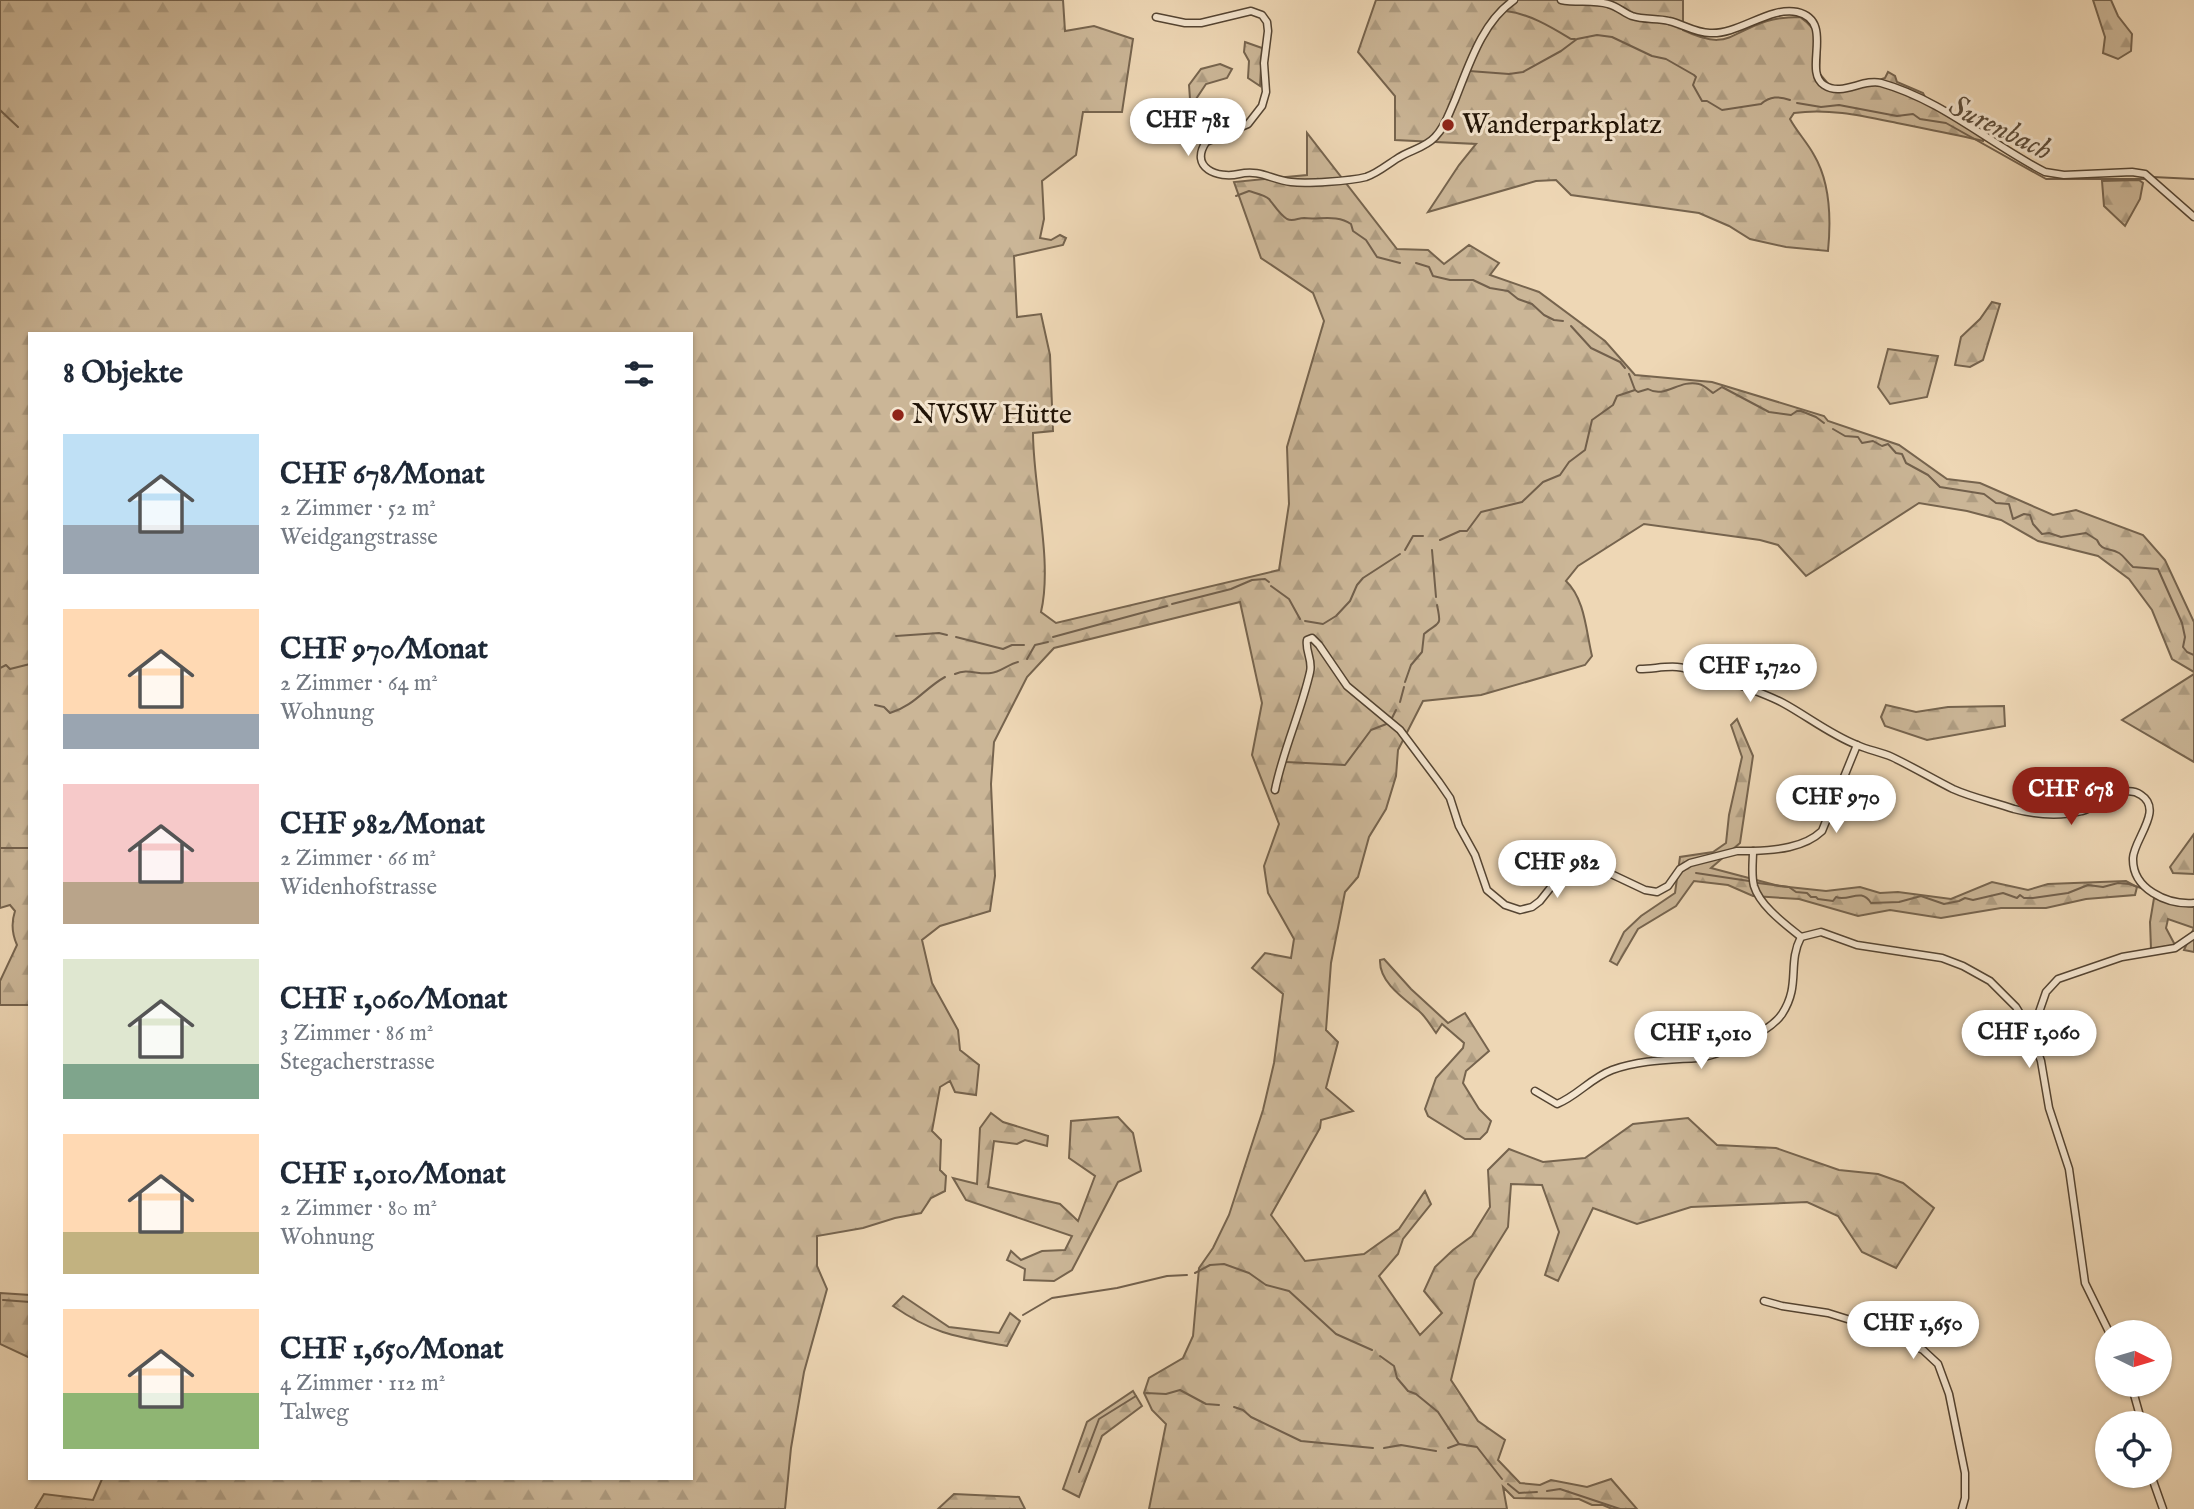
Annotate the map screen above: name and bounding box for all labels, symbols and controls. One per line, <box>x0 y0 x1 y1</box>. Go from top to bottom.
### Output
water label: Surenbach <box>1942 88 2058 170</box>
pin: CHF 781 <box>1123 99 1253 158</box>
text: CHF 781 <box>1146 106 1230 135</box>
place label: Wanderparkplatz <box>1462 108 1662 143</box>
marker: Wanderparkplatz <box>1440 117 1456 133</box>
text: 8 Objekte <box>63 355 183 393</box>
icon: filters <box>620 355 658 393</box>
place label: NVSW Hütte <box>912 398 1072 433</box>
marker: NVSW Hütte <box>890 407 906 423</box>
text: CHF 678/Monat <box>280 456 485 494</box>
icon: home <box>119 462 203 546</box>
text: 2 Zimmer · 52 m² <box>280 494 436 523</box>
text: Weidgangstrasse <box>280 523 438 552</box>
text: CHF 970/Monat <box>280 631 488 669</box>
icon: home <box>119 637 203 721</box>
pin: CHF 1,720 <box>1670 644 1830 704</box>
text: CHF 1,720 <box>1699 652 1801 681</box>
text: 2 Zimmer · 64 m² <box>280 669 438 698</box>
text: Wohnung <box>280 698 374 727</box>
pin: CHF 678 <box>2006 768 2136 827</box>
text: CHF 678 <box>2028 775 2114 804</box>
pin: CHF 970 <box>1771 776 1901 835</box>
text: CHF 970 <box>1792 783 1880 812</box>
text: CHF 982/Monat <box>280 806 485 844</box>
icon: home <box>119 812 203 896</box>
pin: CHF 982 <box>1492 841 1622 900</box>
text: 2 Zimmer · 66 m² <box>280 844 436 873</box>
text: CHF 982 <box>1514 848 1600 877</box>
text: Widenhofstrasse <box>280 873 437 902</box>
text: CHF 1,060/Monat <box>280 981 508 1019</box>
icon: home <box>119 987 203 1071</box>
pin: CHF 1,060 <box>1949 1010 2109 1070</box>
pin: CHF 1,010 <box>1621 1012 1781 1071</box>
text: CHF 1,060 <box>1978 1018 2080 1047</box>
text: 3 Zimmer · 86 m² <box>280 1019 433 1048</box>
text: CHF 1,010 <box>1650 1019 1752 1048</box>
text: Stegacherstrasse <box>280 1048 435 1077</box>
text: CHF 1,010/Monat <box>280 1156 506 1194</box>
icon: home <box>119 1162 203 1246</box>
text: 2 Zimmer · 80 m² <box>280 1194 437 1223</box>
text: Wohnung <box>280 1223 374 1252</box>
pin: CHF 1,650 <box>1833 1302 1993 1361</box>
text: CHF 1,650 <box>1863 1309 1963 1338</box>
north arrow <box>2095 1320 2172 1396</box>
map controls <box>2095 1320 2172 1488</box>
text: CHF 1,650/Monat <box>280 1331 504 1369</box>
icon: home <box>119 1337 203 1421</box>
text: 4 Zimmer · 112 m² <box>280 1369 445 1398</box>
text: Talweg <box>280 1398 349 1427</box>
button: locate <box>2095 1411 2172 1488</box>

